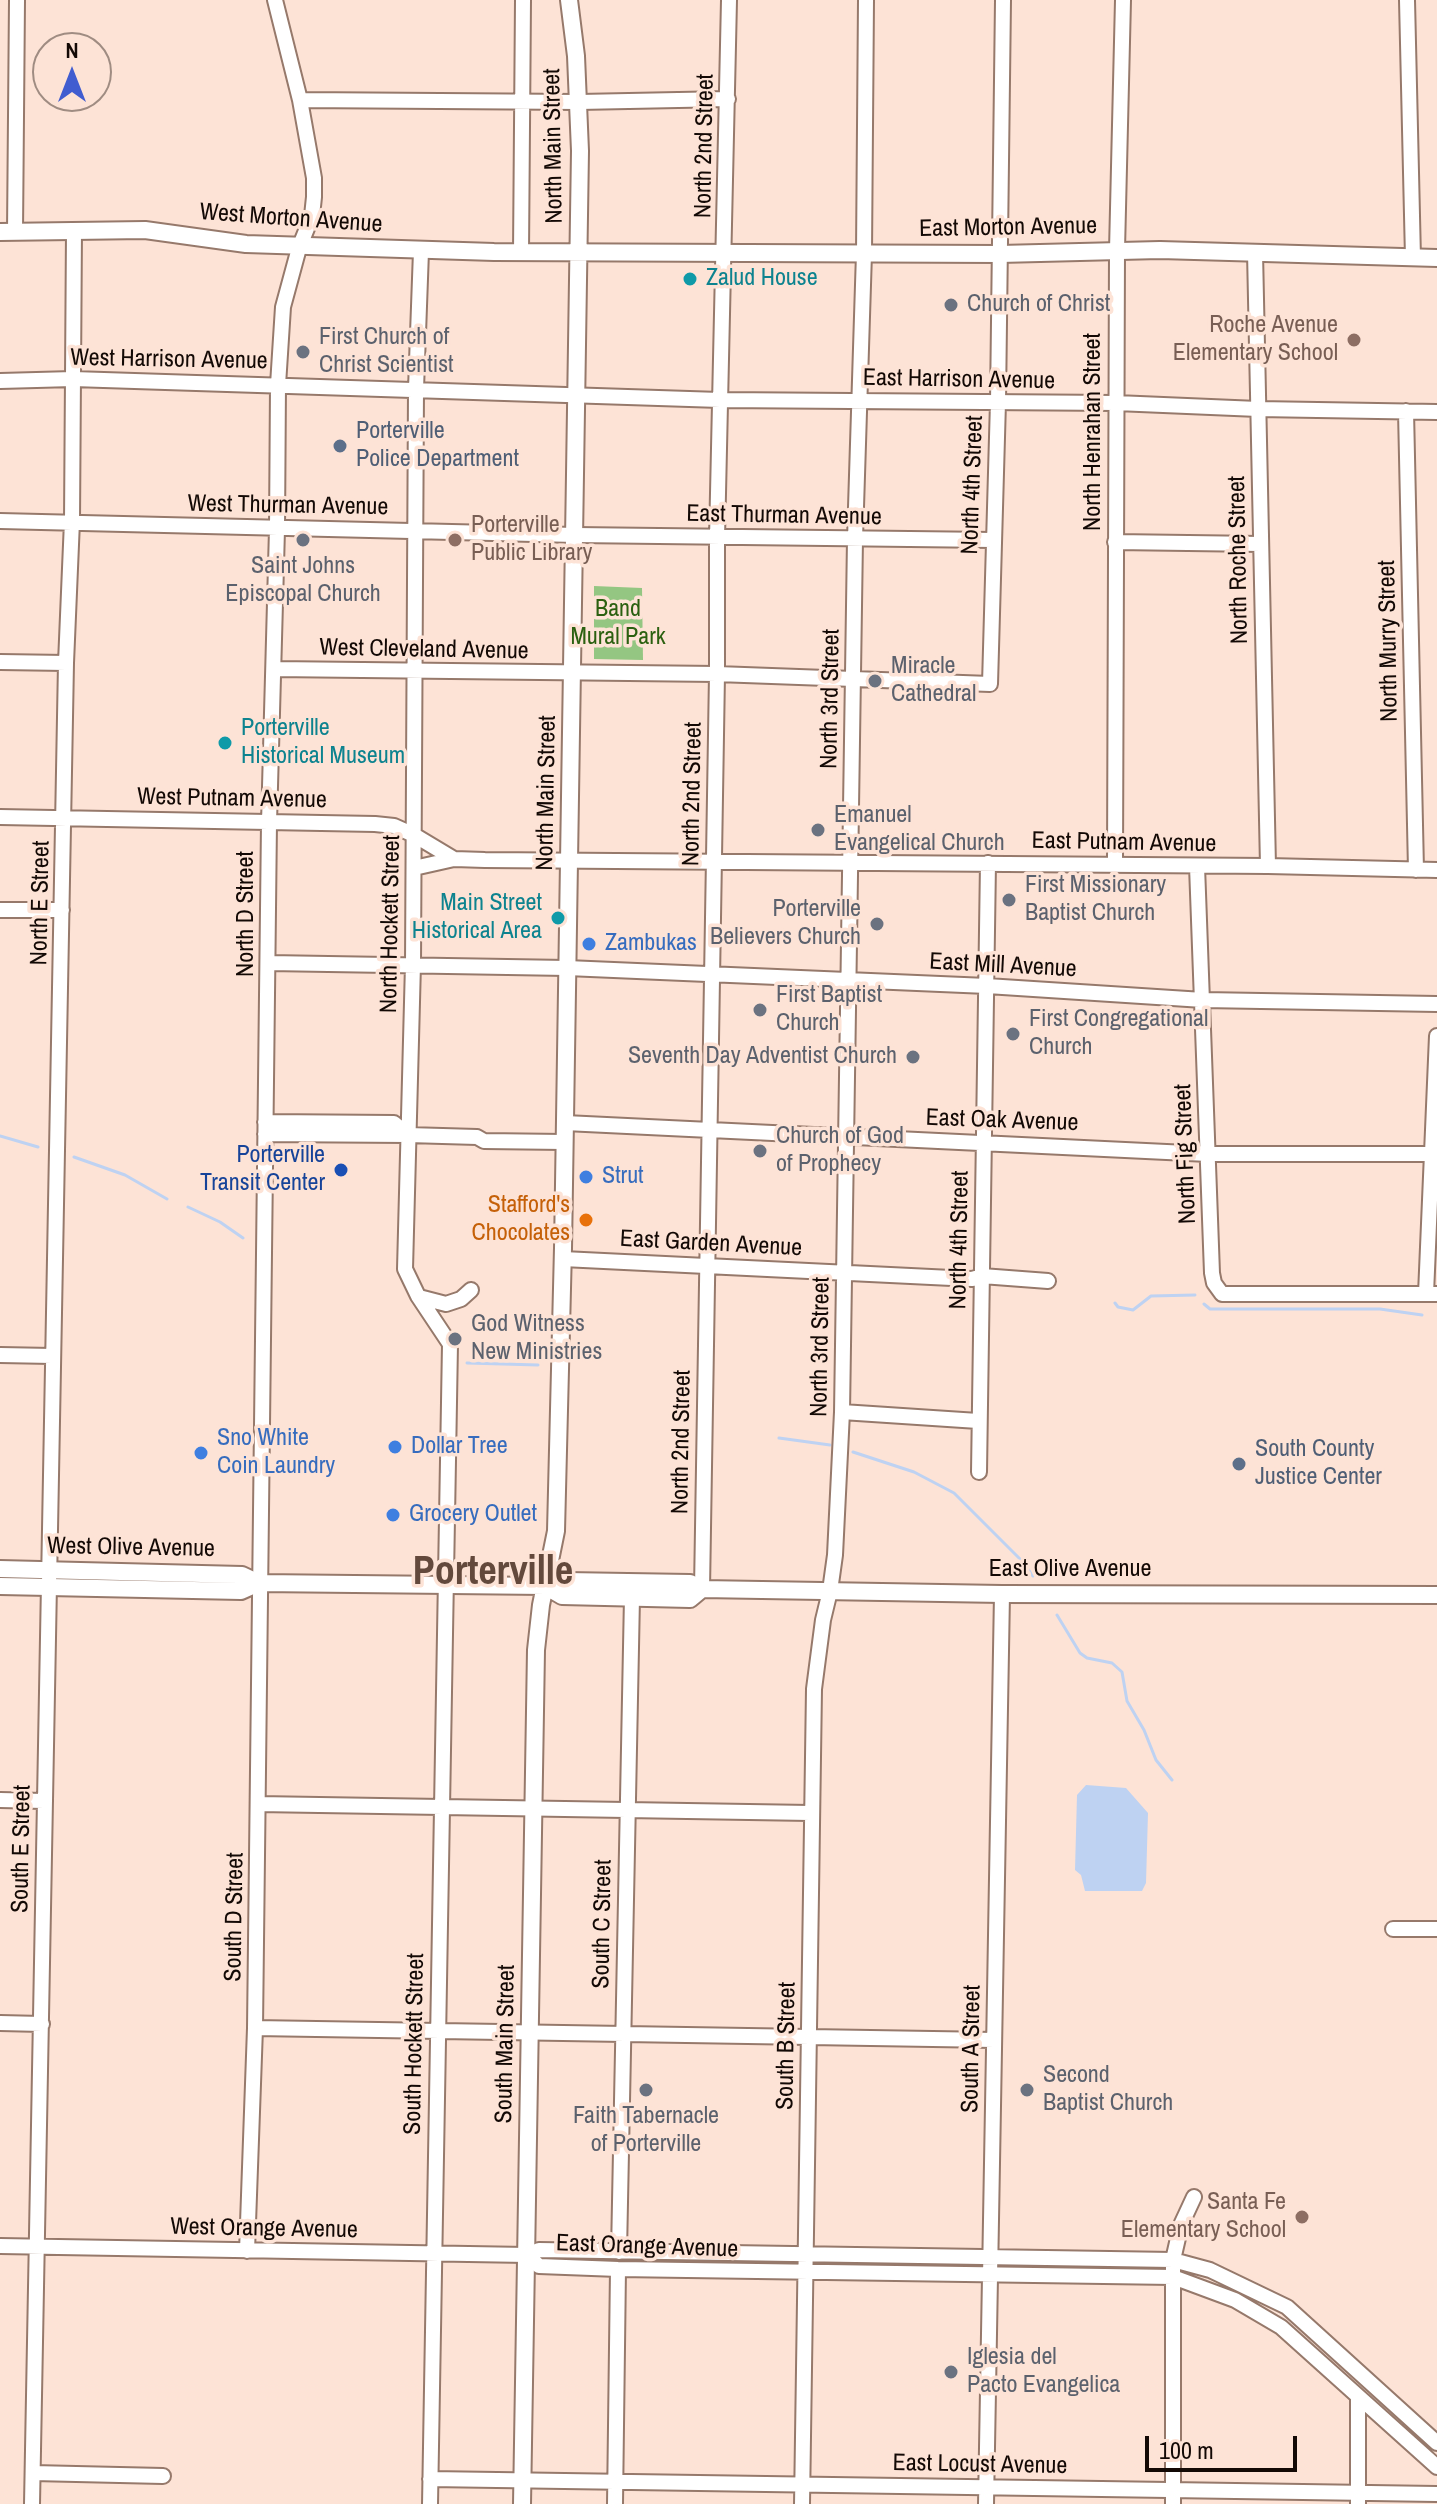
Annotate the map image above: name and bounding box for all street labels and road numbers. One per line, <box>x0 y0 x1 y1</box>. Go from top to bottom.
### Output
street label: North Main Street <box>538 68 570 224</box>
street label: North 2nd Street <box>689 74 721 218</box>
street label: West Morton Avenue <box>199 198 383 240</box>
street label: East Morton Avenue <box>919 212 1097 244</box>
street label: North Henrahan Street <box>1080 333 1108 531</box>
street label: West Harrison Avenue <box>70 344 268 376</box>
street label: East Harrison Avenue <box>863 364 1055 396</box>
street label: North 4th Street <box>956 415 990 555</box>
street label: North Roche Street <box>1223 476 1255 644</box>
street label: West Thurman Avenue <box>187 490 389 522</box>
street label: East Thurman Avenue <box>686 500 882 532</box>
street label: North Murry Street <box>1373 560 1405 722</box>
street label: North 3rd Street <box>815 629 847 769</box>
street label: West Cleveland Avenue <box>319 634 529 666</box>
street label: North Main Street <box>531 715 563 871</box>
street label: North 2nd Street <box>677 722 709 866</box>
street label: West Putnam Avenue <box>137 783 327 815</box>
street label: East Putnam Avenue <box>1031 827 1217 859</box>
street label: North Hockett Street <box>375 835 407 1013</box>
street label: North E Street <box>26 840 56 966</box>
street label: North D Street <box>233 851 261 977</box>
street label: East Mill Avenue <box>929 948 1077 984</box>
street label: North Fig Street <box>1169 1084 1203 1224</box>
street label: East Oak Avenue <box>925 1104 1079 1138</box>
street label: North 4th Street <box>944 1170 976 1310</box>
street label: East Garden Avenue <box>619 1225 803 1263</box>
street label: North 3rd Street <box>805 1277 837 1417</box>
street label: North 2nd Street <box>666 1370 698 1514</box>
street label: West Olive Avenue <box>47 1532 215 1564</box>
street label: East Olive Avenue <box>989 1556 1151 1584</box>
street label: South E Street <box>6 1785 38 1913</box>
street label: South D Street <box>219 1852 251 1982</box>
street label: South C Street <box>587 1859 619 1989</box>
street label: South Hockett Street <box>399 1953 431 2135</box>
street label: South Main Street <box>490 1964 522 2124</box>
street label: South B Street <box>771 1982 803 2110</box>
street label: South A Street <box>956 1985 988 2113</box>
street label: West Orange Avenue <box>170 2213 358 2245</box>
street label: East Orange Avenue <box>555 2229 739 2265</box>
street label: East Locust Avenue <box>892 2449 1068 2481</box>

